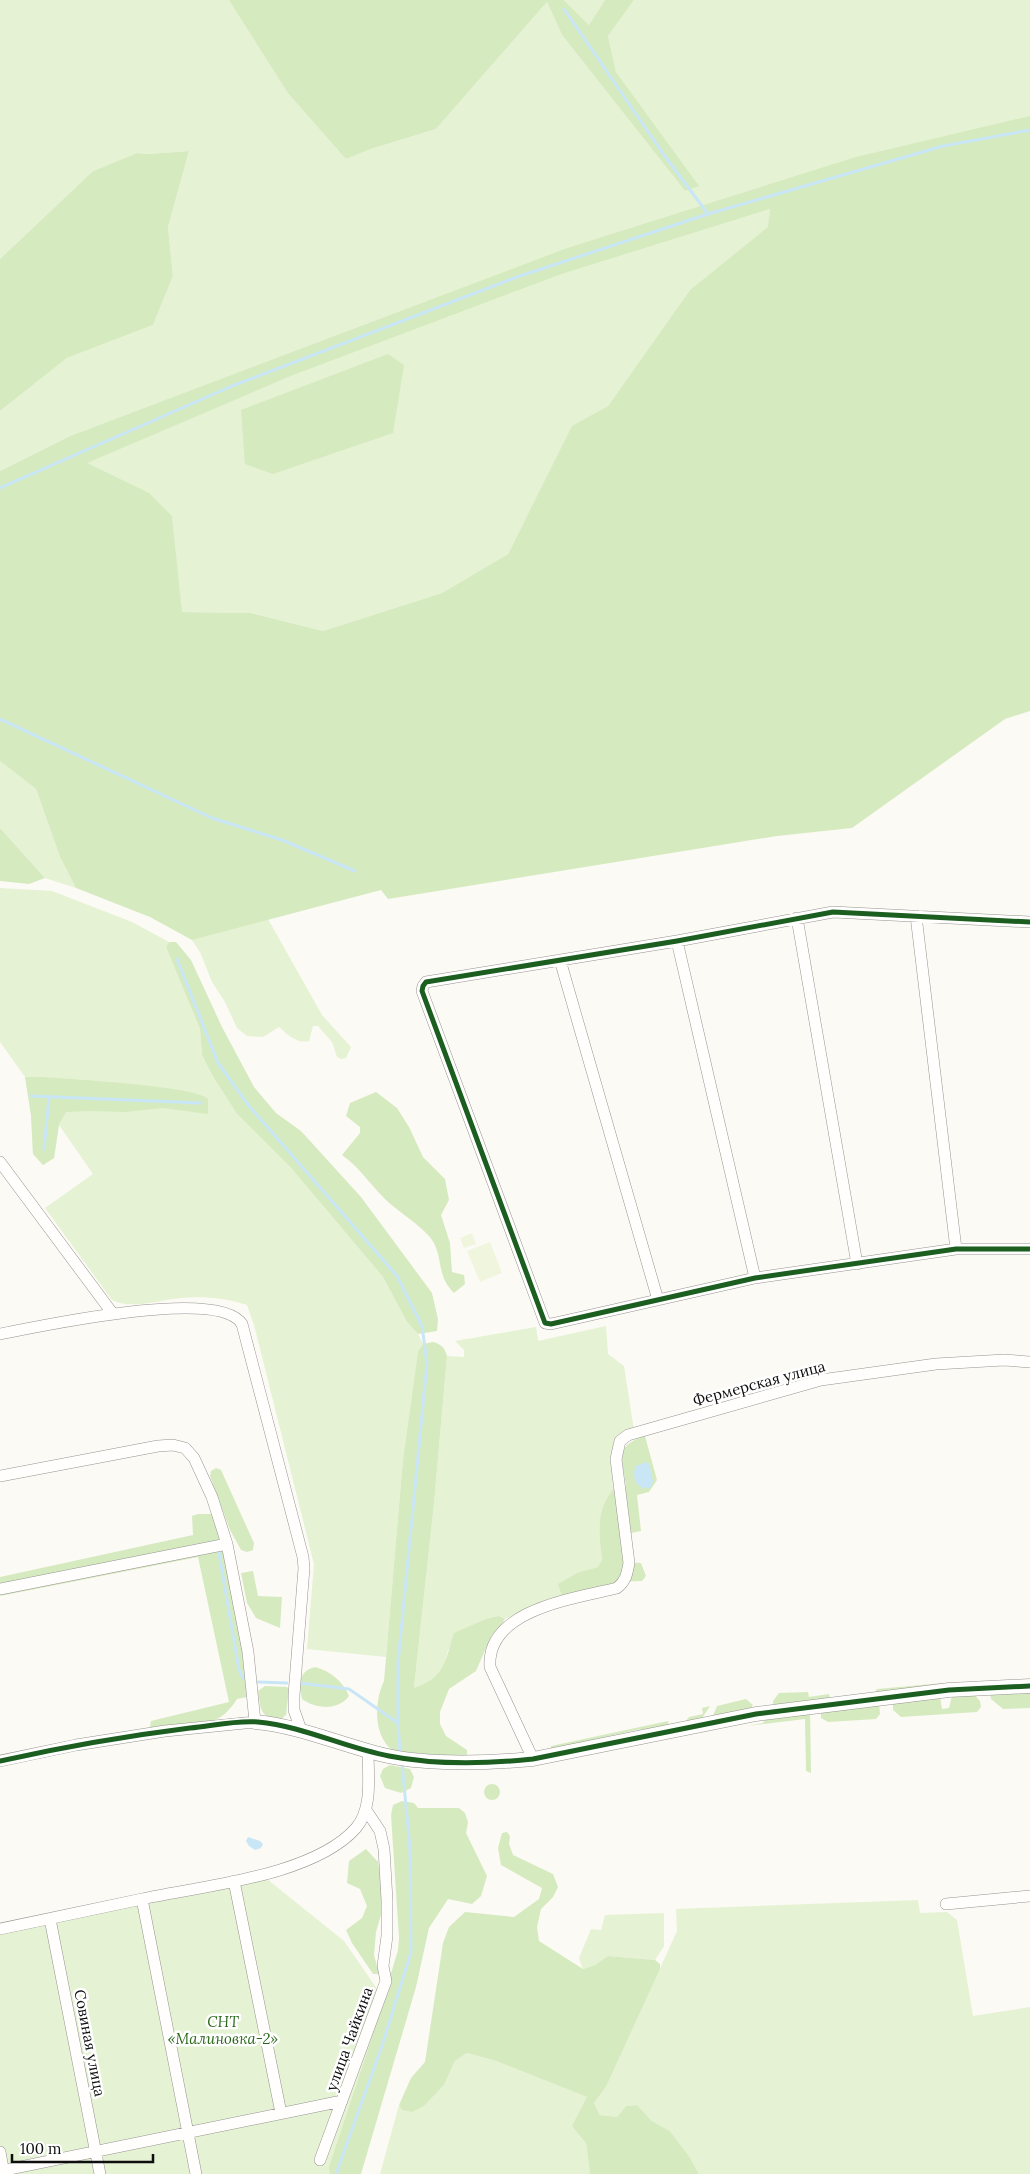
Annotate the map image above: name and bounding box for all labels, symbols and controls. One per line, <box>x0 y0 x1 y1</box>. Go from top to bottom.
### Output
street label: Фермерская улица <box>691 1356 828 1410</box>
street label: улица Чайкина <box>321 1984 377 2094</box>
street label: Совиная улица <box>70 1988 110 2098</box>
park label: СНТ «Малиновка-2» <box>168 2012 278 2048</box>
scale bar <box>12 2132 154 2164</box>
text: 100 m <box>20 2139 61 2158</box>

